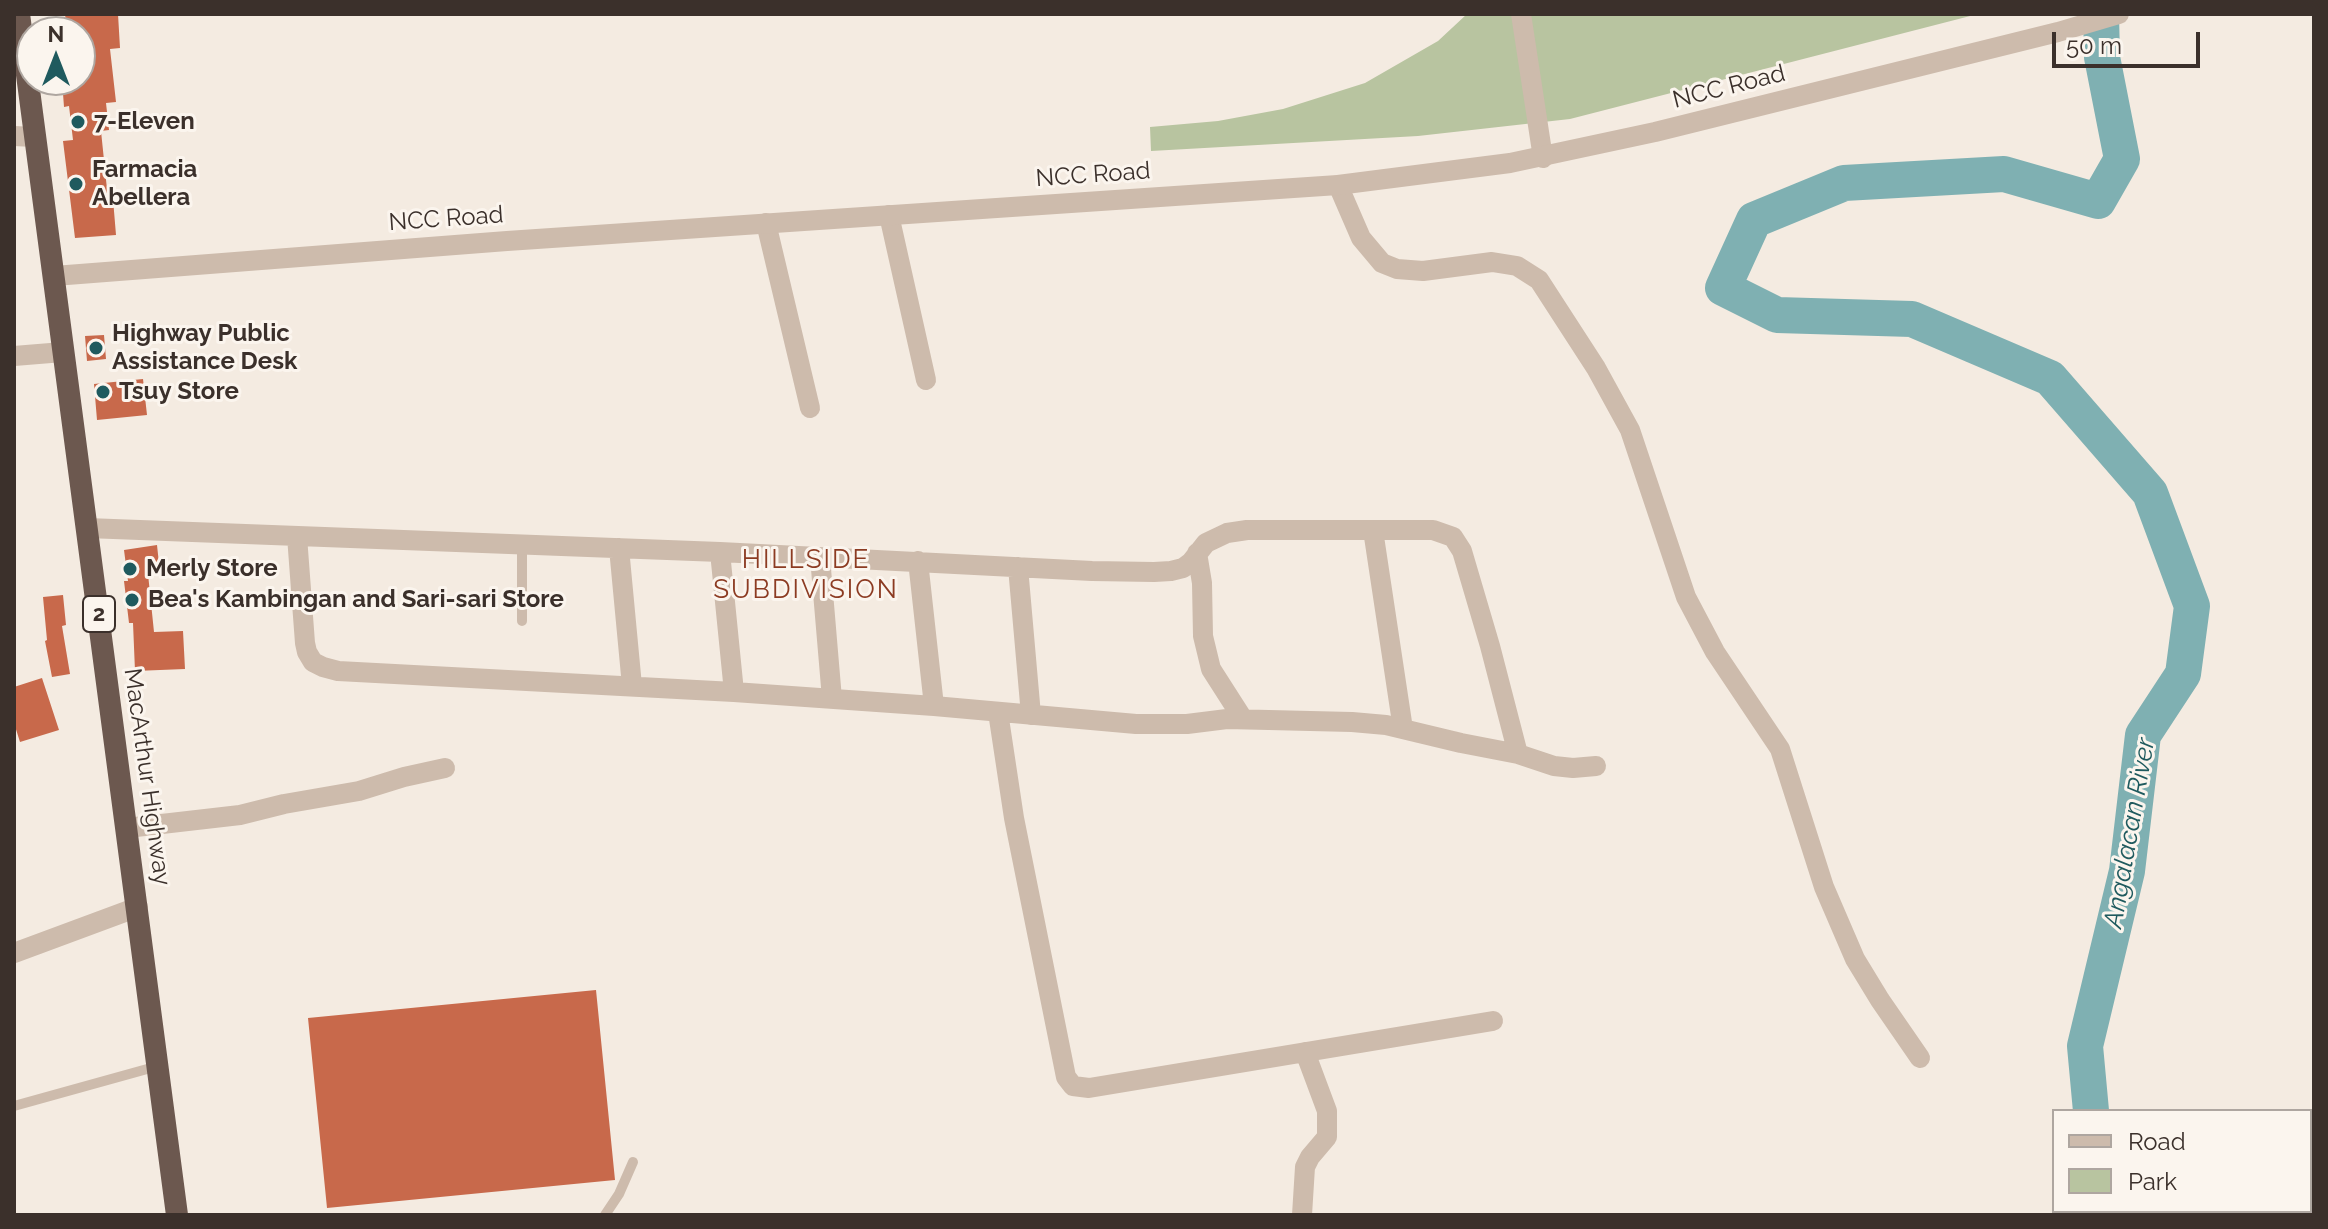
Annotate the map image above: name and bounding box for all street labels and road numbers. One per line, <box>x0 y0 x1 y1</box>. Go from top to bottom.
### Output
street label: NCC Road <box>1670 59 1788 115</box>
street label: NCC Road <box>1035 157 1151 193</box>
street label: NCC Road <box>388 201 504 237</box>
road number: 2 <box>83 596 115 632</box>
street label: MacArthur Highway <box>118 667 176 887</box>

